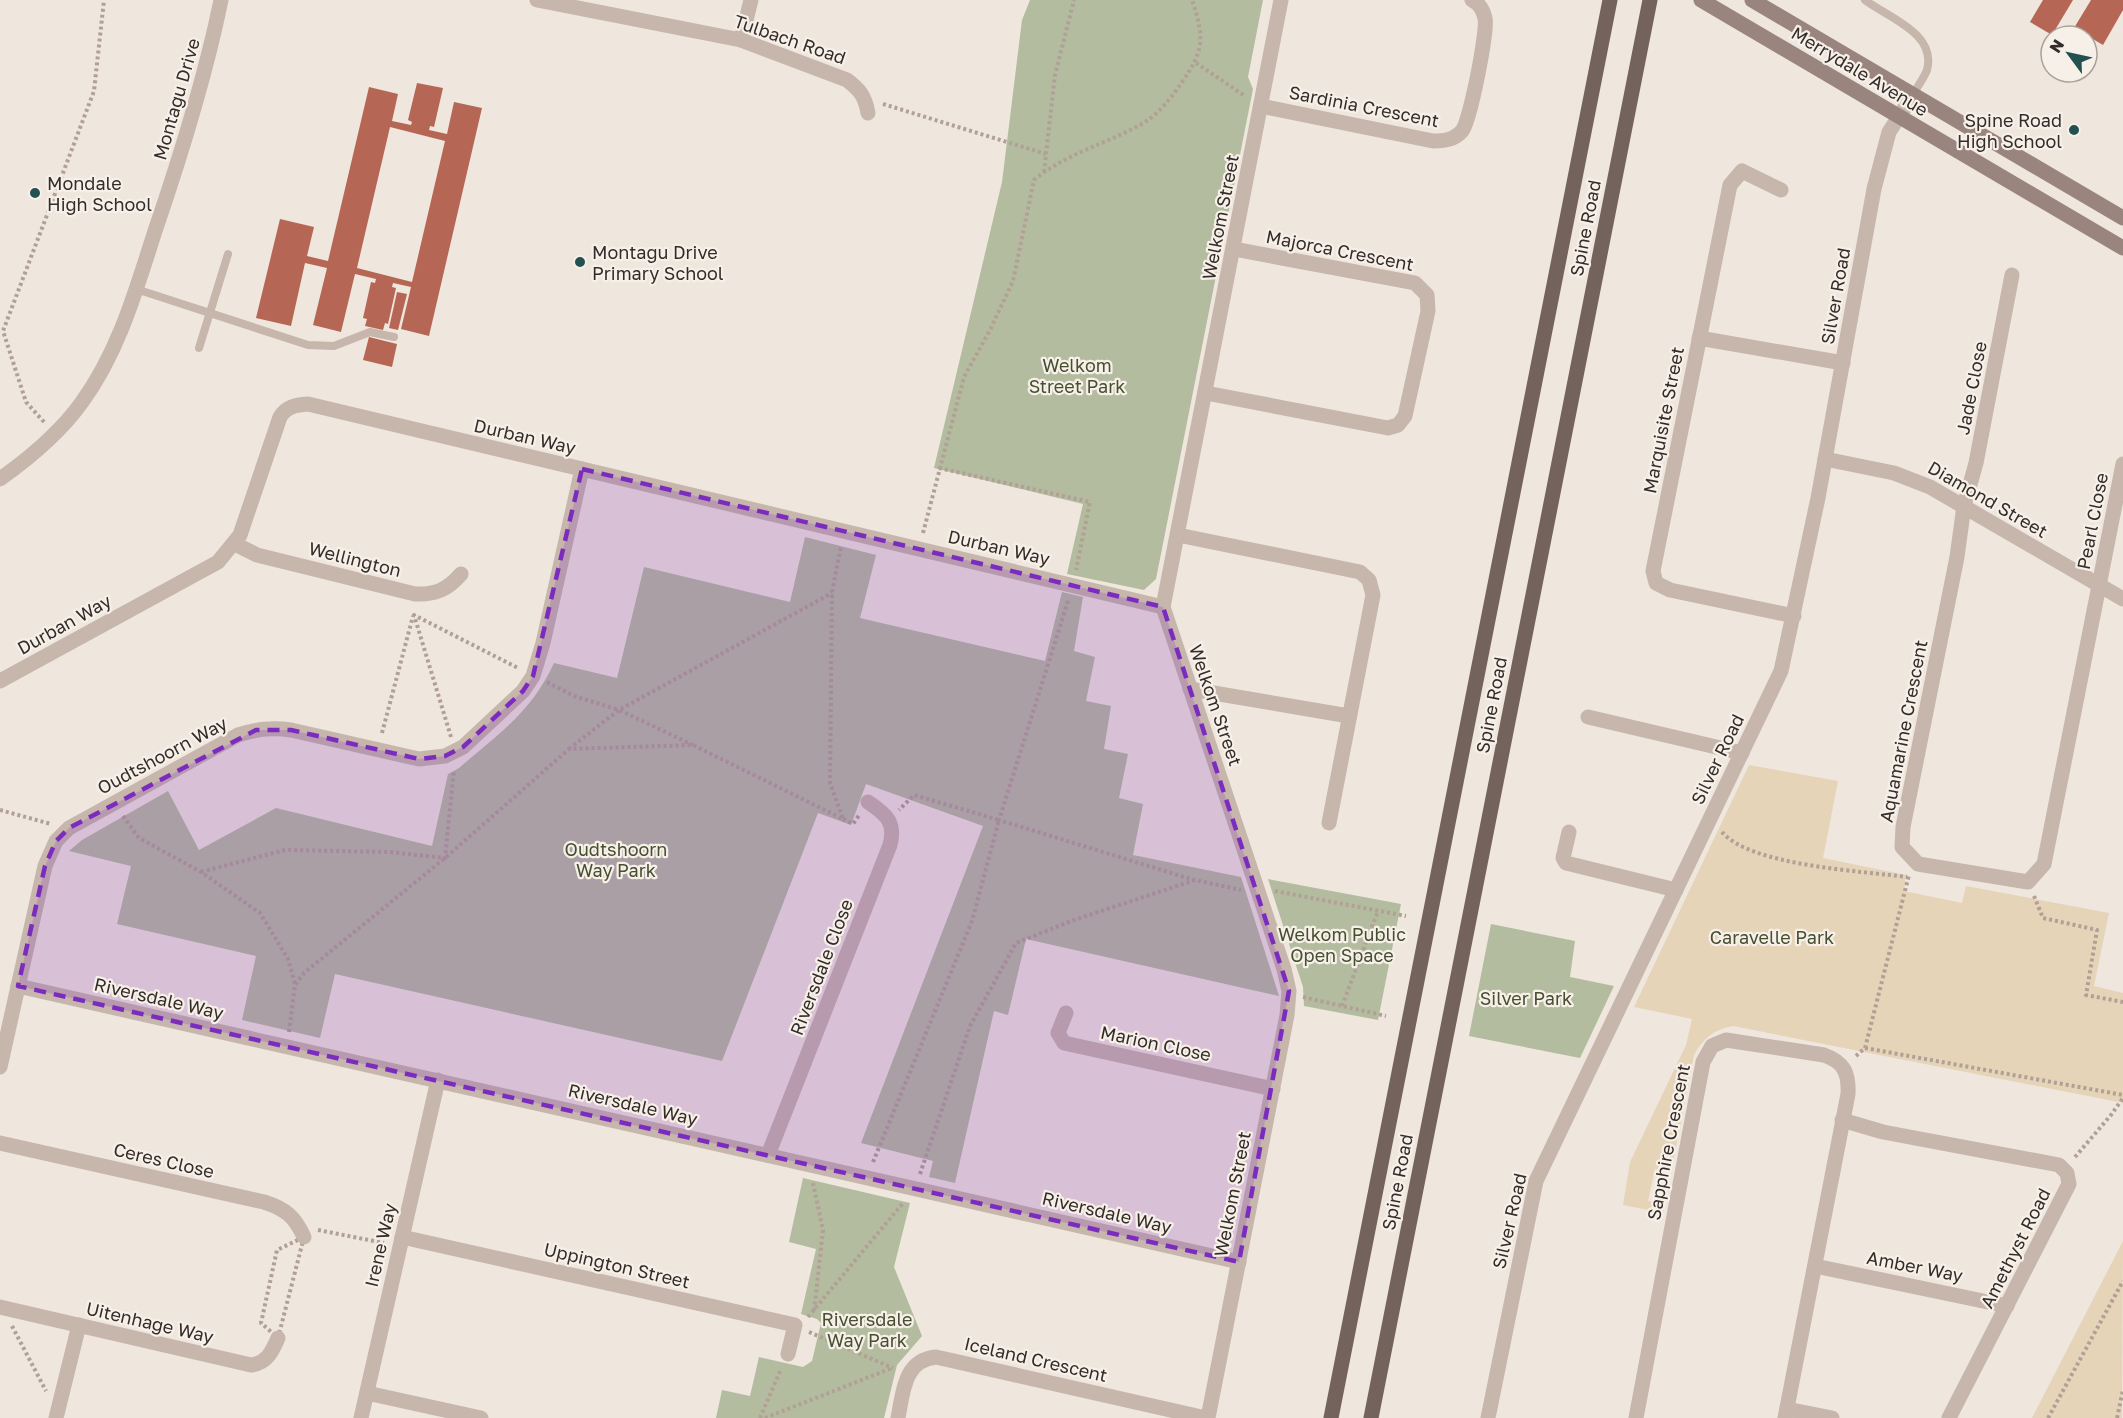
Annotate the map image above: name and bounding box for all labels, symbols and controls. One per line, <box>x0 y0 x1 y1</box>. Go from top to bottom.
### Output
street label: Tulbach Road <box>731 10 849 68</box>
street label: Merrydale Avenue <box>1788 22 1932 120</box>
north arrow <box>2039 24 2099 84</box>
text: N <box>2045 35 2068 56</box>
street label: Montagu Drive <box>148 36 204 162</box>
street label: Sardinia Crescent <box>1287 81 1441 131</box>
place label: Spine Road High School <box>1957 109 2062 152</box>
marker: Spine Road High School <box>2067 123 2081 137</box>
street label: Welkom Street <box>1197 153 1243 281</box>
place label: Mondale High School <box>47 172 152 215</box>
street label: Spine Road <box>1565 178 1605 278</box>
marker: Mondale High School <box>28 186 42 200</box>
street label: Majorca Crescent <box>1264 225 1416 275</box>
place label: Montagu Drive Primary School <box>592 241 724 284</box>
street label: Silver Road <box>1816 246 1854 346</box>
marker: Montagu Drive Primary School <box>573 255 587 269</box>
street label: Jade Close <box>1951 339 1991 437</box>
street label: Marquisite Street <box>1638 345 1688 495</box>
park label: Welkom Street Park <box>1029 354 1125 397</box>
street label: Durban Way <box>472 414 578 458</box>
street label: Diamond Street <box>1924 456 2052 542</box>
street label: Pearl Close <box>2072 471 2112 571</box>
street label: Durban Way <box>946 525 1052 569</box>
street label: Wellington <box>306 537 404 581</box>
street label: Durban Way <box>13 589 115 659</box>
street label: Aquamarine Crescent <box>1875 638 1931 824</box>
street label: Welkom Street <box>1185 641 1247 769</box>
street label: Spine Road <box>1471 655 1511 755</box>
street label: Silver Road <box>1686 710 1748 808</box>
street label: Oudtshoorn Way <box>93 712 231 798</box>
park label: Oudtshoorn Way Park <box>565 838 667 881</box>
street label: Riversdale Close <box>785 896 857 1038</box>
park label: Welkom Public Open Space <box>1278 923 1406 966</box>
park label: Caravelle Park <box>1710 926 1834 948</box>
street label: Riversdale Way <box>92 972 226 1024</box>
park label: Silver Park <box>1480 987 1572 1009</box>
street label: Marion Close <box>1099 1021 1213 1065</box>
street label: Sapphire Crescent <box>1642 1062 1694 1222</box>
street label: Riversdale Way <box>566 1078 700 1130</box>
street label: Welkom Street <box>1209 1130 1255 1258</box>
street label: Spine Road <box>1377 1132 1417 1232</box>
street label: Ceres Close <box>112 1138 216 1182</box>
street label: Silver Road <box>1487 1171 1531 1271</box>
street label: Amethyst Road <box>1975 1184 2055 1312</box>
street label: Riversdale Way <box>1040 1186 1174 1238</box>
street label: Irene Way <box>360 1201 400 1289</box>
street label: Uppington Street <box>542 1238 692 1292</box>
street label: Amber Way <box>1865 1246 1965 1286</box>
street label: Uitenhage Way <box>84 1297 216 1347</box>
park label: Riversdale Way Park <box>821 1308 913 1351</box>
street label: Iceland Crescent <box>962 1332 1110 1386</box>

